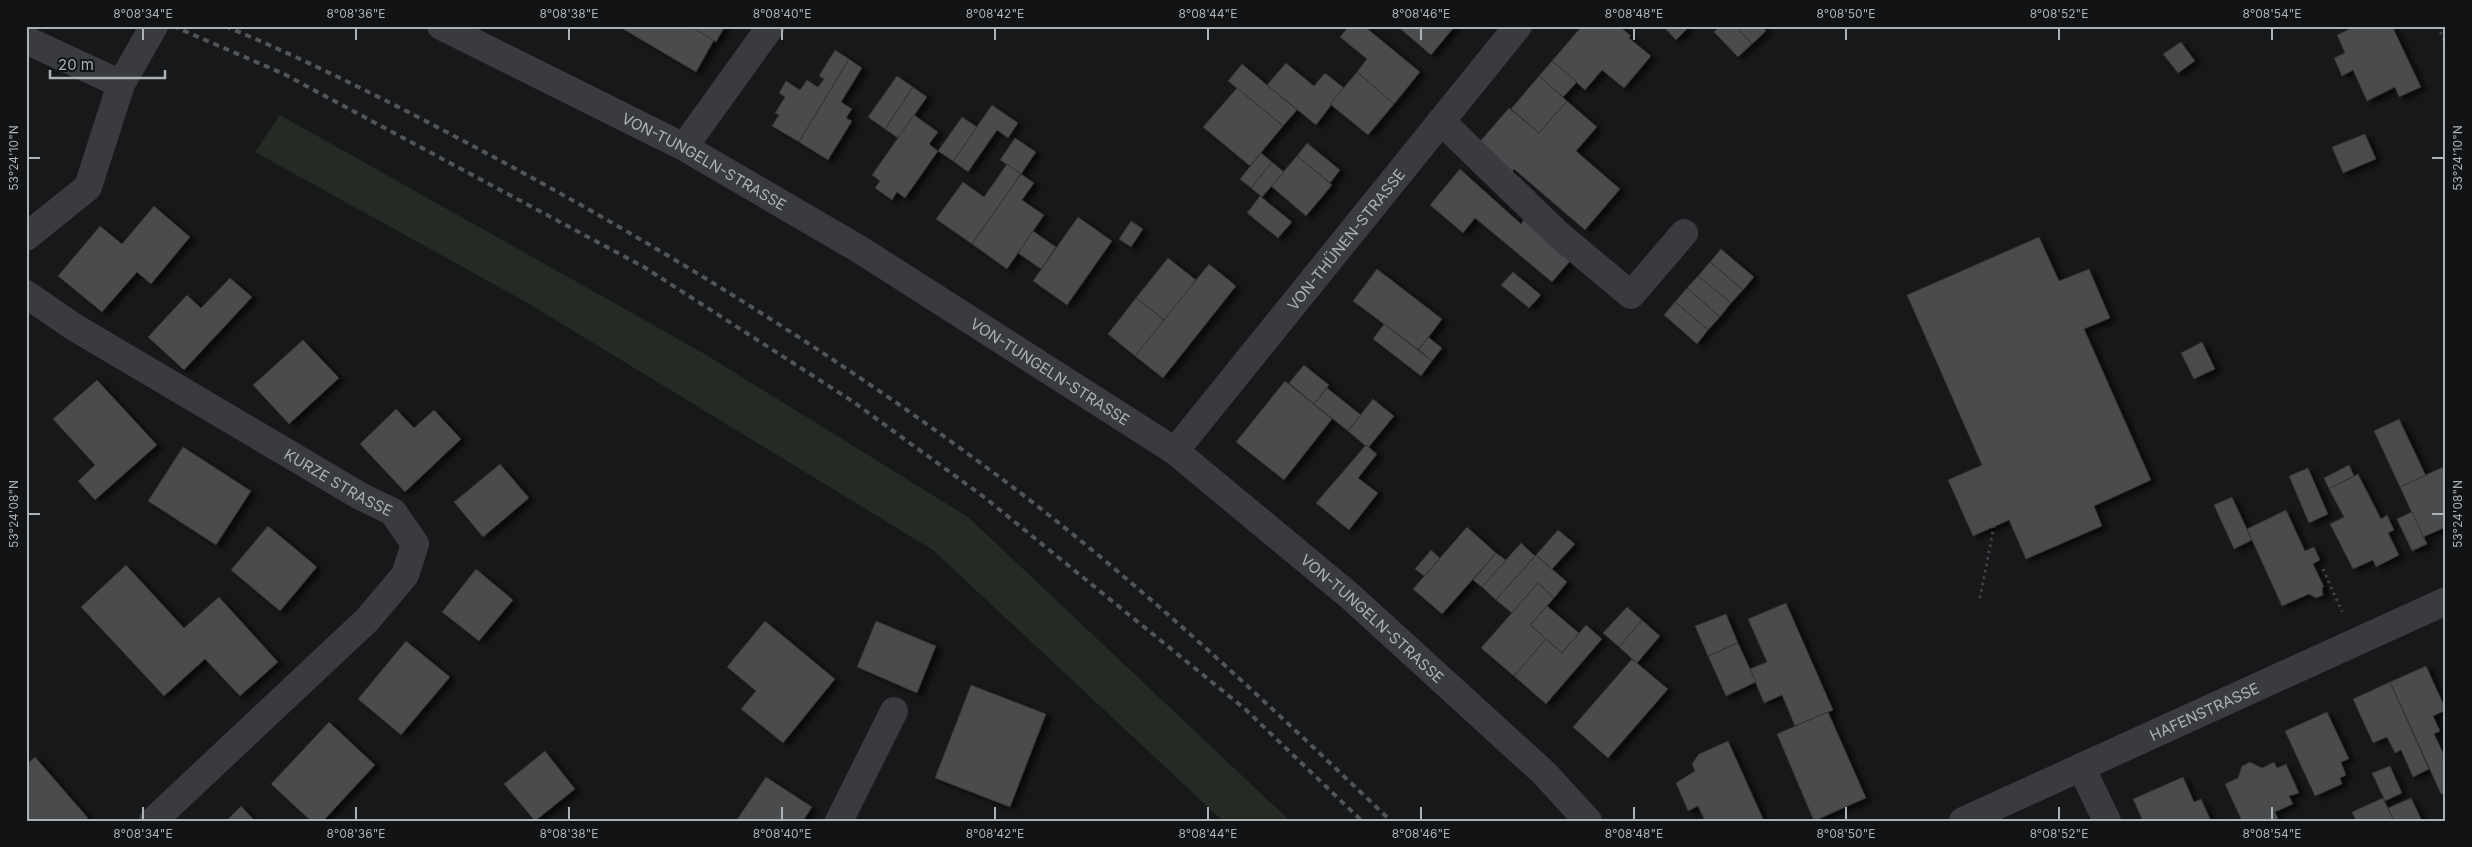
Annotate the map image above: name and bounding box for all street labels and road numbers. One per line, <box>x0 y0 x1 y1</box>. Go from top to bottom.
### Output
street label: VON-TUNGELN-STRASSE <box>619 108 790 214</box>
street label: VON-THÜNEN-STRASSE <box>1283 165 1409 314</box>
street label: VON-TUNGELN-STRASSE <box>967 313 1133 429</box>
street label: KURZE STRASSE <box>281 444 396 520</box>
street label: VON-TUNGELN-STRASSE <box>1297 550 1448 687</box>
street label: HAFENSTRASSE <box>2146 678 2262 744</box>

